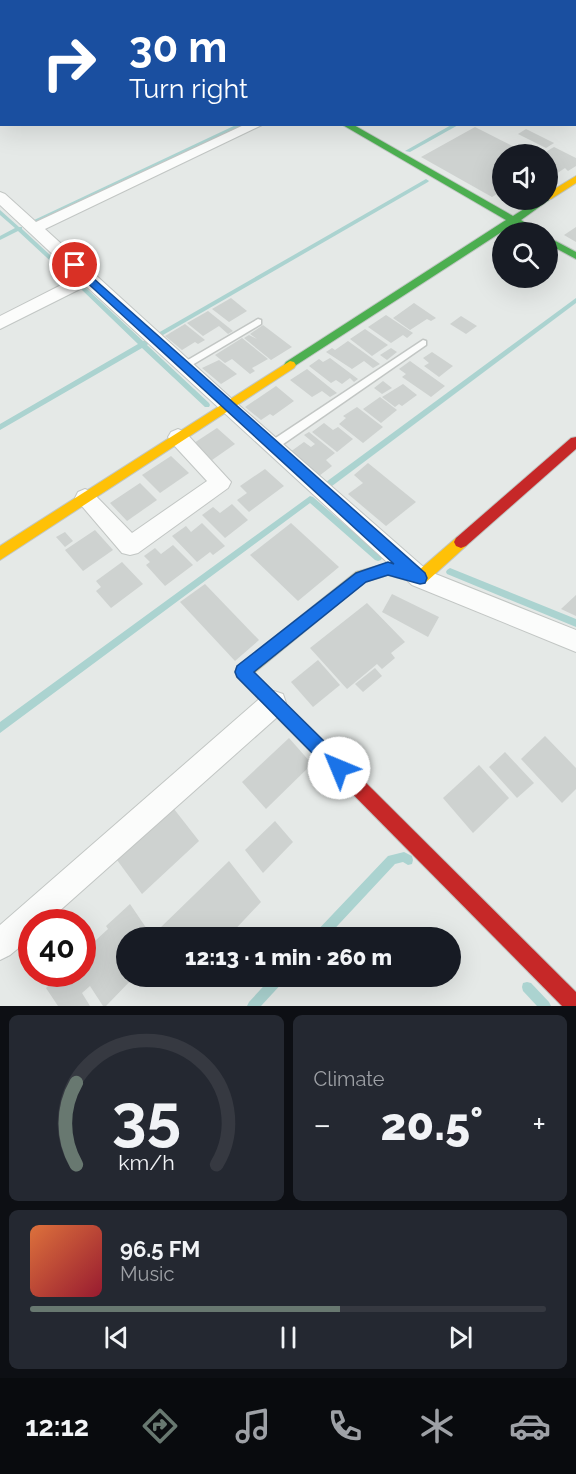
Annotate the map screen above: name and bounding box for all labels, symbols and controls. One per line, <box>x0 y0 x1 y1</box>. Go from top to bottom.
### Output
text: 30 m <box>129 23 227 72</box>
icon: right <box>30 24 108 102</box>
text: Turn right <box>129 73 248 104</box>
map controls <box>492 144 558 288</box>
button: sound <box>492 144 558 210</box>
button: search <box>492 222 558 288</box>
pin <box>49 239 100 290</box>
icon: arrive <box>58 248 91 281</box>
position arrow <box>307 736 371 800</box>
speed limit sign: 40 <box>18 909 96 987</box>
text: 12:13 · 1 min · 260 m <box>185 944 392 970</box>
text: Climate <box>314 1067 385 1091</box>
text: 35 <box>112 1080 181 1154</box>
text: 20.5° <box>380 1098 483 1151</box>
text: − <box>314 1105 331 1144</box>
text: + <box>532 1105 546 1144</box>
text: km/h <box>118 1150 175 1175</box>
text: 96.5 FM <box>120 1236 200 1262</box>
text: Music <box>120 1262 174 1286</box>
icon: previous <box>100 1321 133 1354</box>
icon: pause <box>272 1321 305 1354</box>
icon: next <box>444 1321 477 1354</box>
icon: directions <box>139 1405 181 1447</box>
icon: music <box>232 1405 274 1447</box>
icon: phone <box>324 1405 366 1447</box>
icon: climate <box>416 1405 458 1447</box>
icon: car <box>509 1405 551 1447</box>
text: 12:12 <box>25 1411 89 1442</box>

